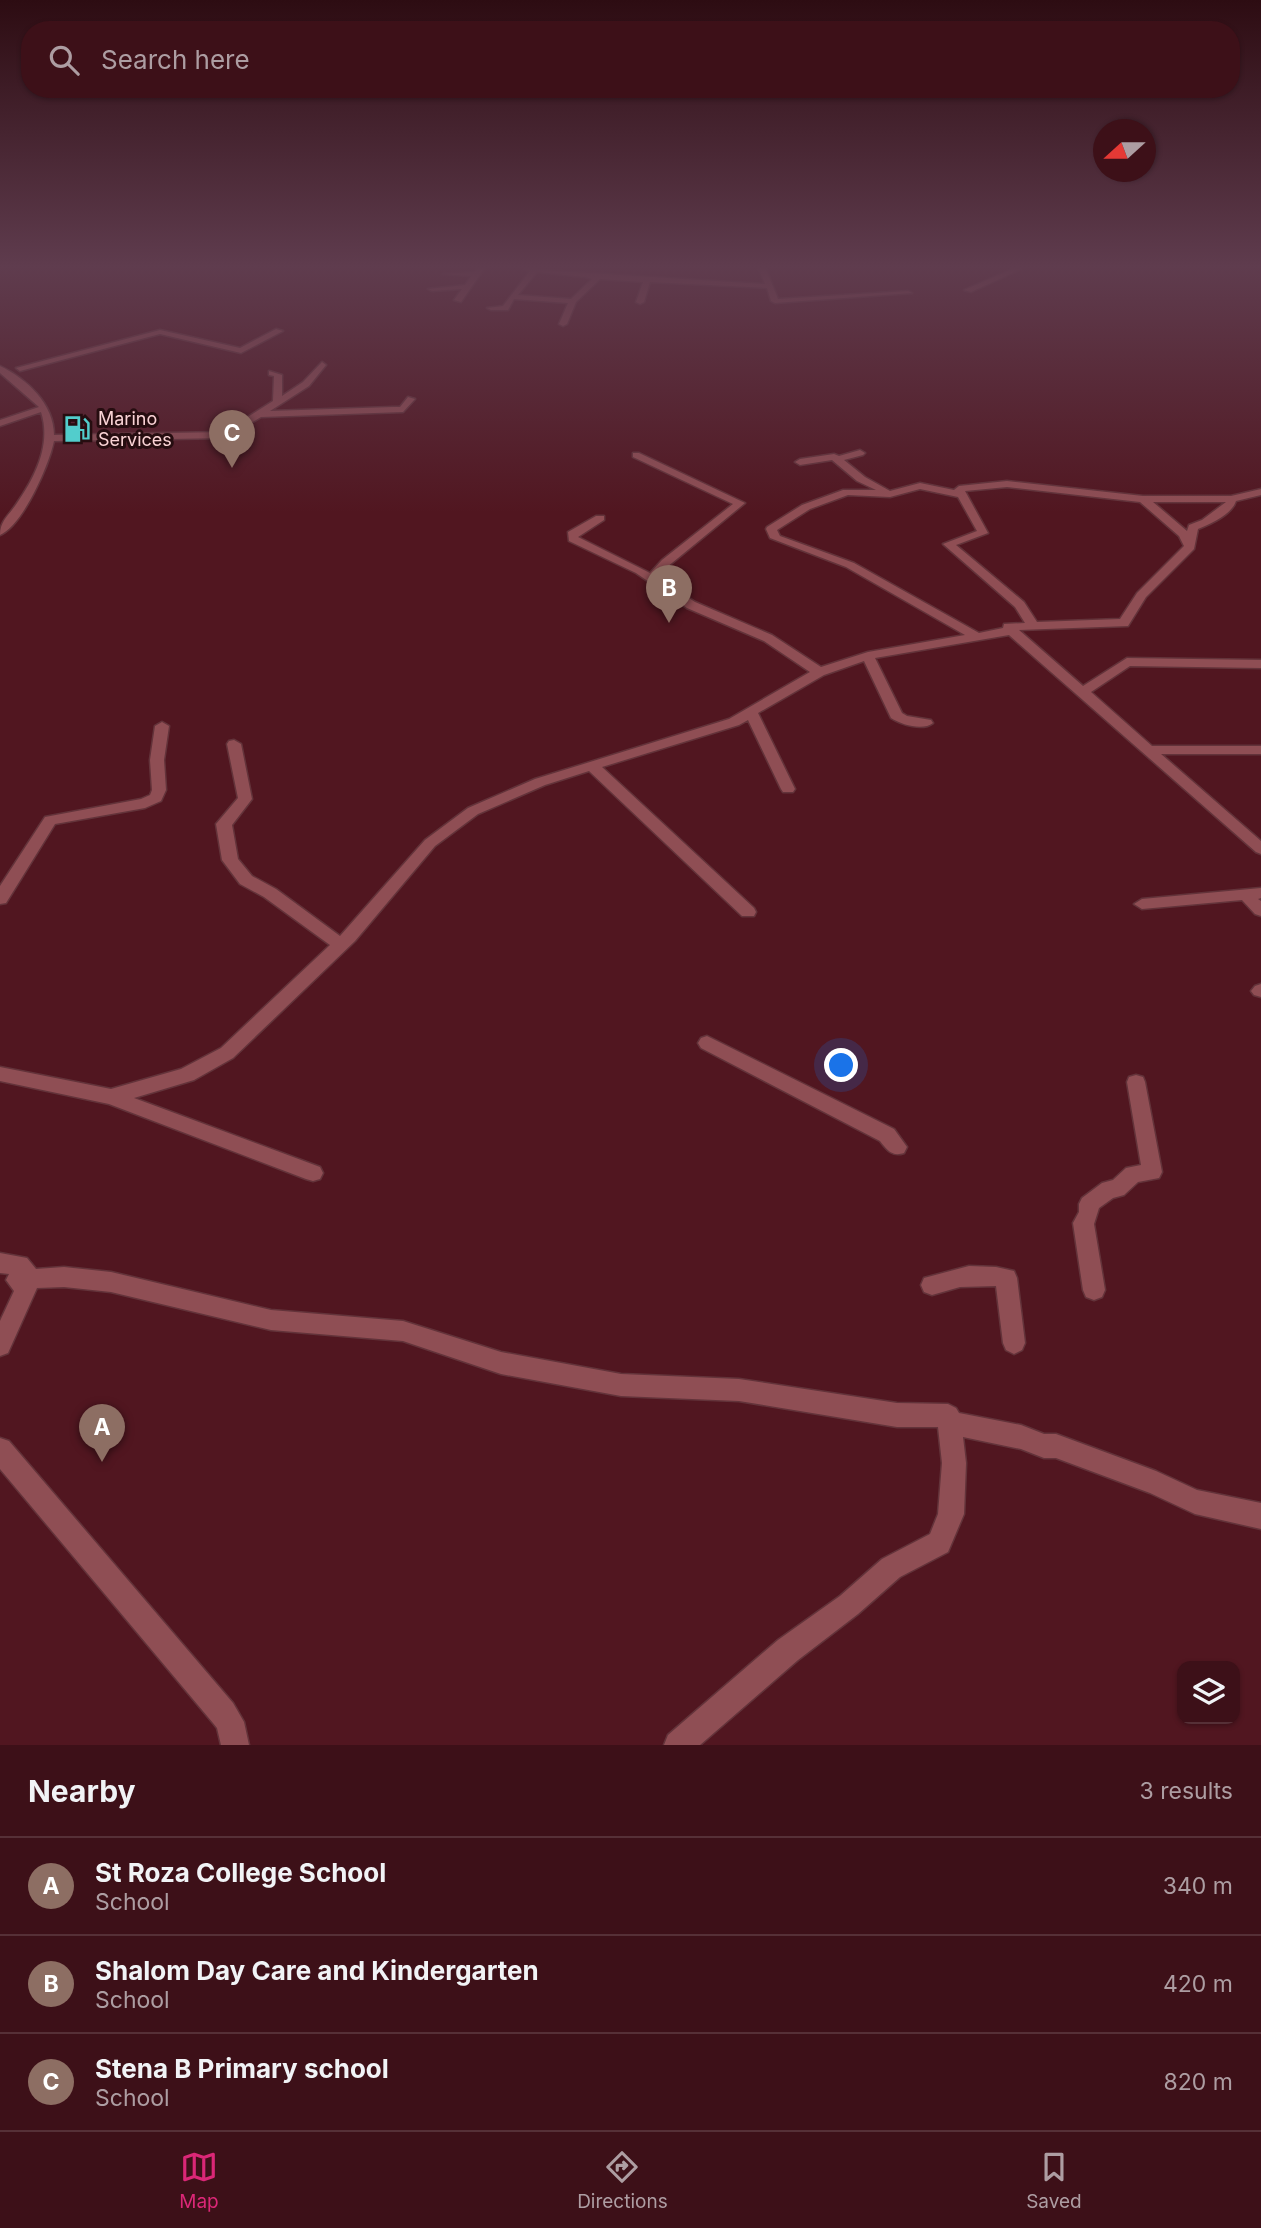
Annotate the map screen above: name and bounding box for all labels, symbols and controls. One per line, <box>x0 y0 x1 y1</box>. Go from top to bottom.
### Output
search box <box>21 21 1240 98</box>
icon: search <box>45 41 83 79</box>
text: Search here <box>101 44 250 75</box>
north arrow <box>1093 119 1156 182</box>
place label: Marino Services <box>98 408 172 450</box>
pin: C <box>209 410 255 468</box>
fuel station icon: Marino Services <box>62 414 92 444</box>
pin: B <box>646 565 692 623</box>
your location <box>824 1048 858 1082</box>
pin: A <box>79 1404 125 1462</box>
map controls <box>1177 1661 1240 1724</box>
button: layers <box>1177 1661 1240 1724</box>
text: Nearby <box>28 1773 136 1809</box>
text: 3 results <box>1140 1777 1233 1805</box>
text: St Roza College School <box>95 1857 386 1888</box>
text: A <box>42 1872 60 1900</box>
text: 340 m <box>1163 1872 1233 1900</box>
text: School <box>95 1888 170 1916</box>
text: Shalom Day Care and Kindergarten <box>95 1955 539 1986</box>
text: B <box>43 1970 59 1998</box>
text: 420 m <box>1163 1970 1233 1998</box>
text: School <box>95 1986 170 2014</box>
text: Stena B Primary school <box>95 2053 389 2084</box>
text: C <box>42 2068 60 2096</box>
text: 820 m <box>1164 2068 1233 2096</box>
text: School <box>95 2084 170 2112</box>
tab: Map <box>179 2148 219 2213</box>
tab: Directions <box>577 2148 668 2213</box>
tab: Saved <box>1026 2148 1082 2213</box>

